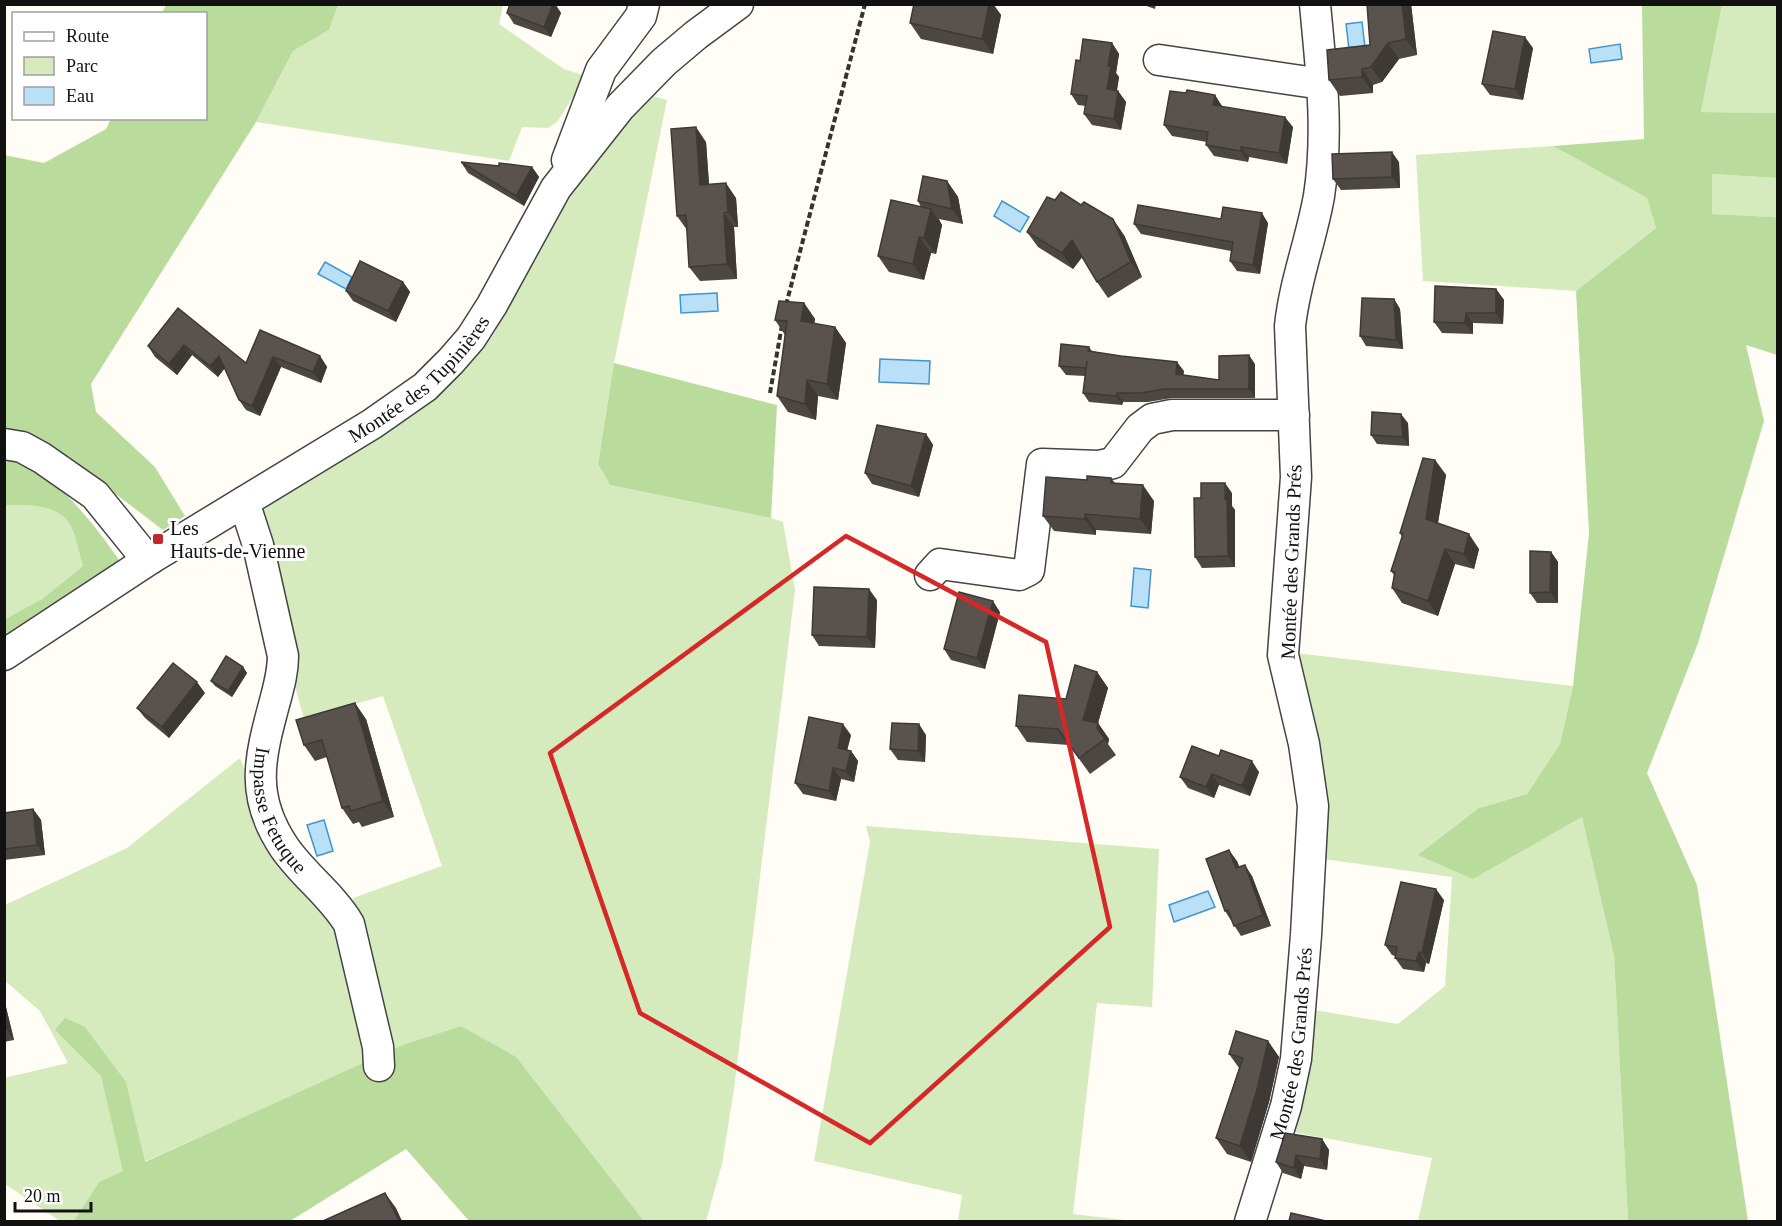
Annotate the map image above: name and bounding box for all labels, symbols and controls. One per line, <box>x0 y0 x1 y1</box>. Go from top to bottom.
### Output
legend <box>12 12 207 120</box>
text: Route <box>66 26 109 46</box>
text: Parc <box>66 56 98 76</box>
text: Eau <box>66 86 94 106</box>
street label: Montée des Tupinières <box>344 311 494 447</box>
street label: Montée des Grands Prés <box>1277 464 1305 660</box>
place label: Les Hauts-de-Vienne <box>170 517 306 562</box>
marker: Les Hauts-de-Vienne <box>151 532 165 546</box>
street label: Impasse Fetuque <box>249 746 311 878</box>
street label: Montée des Grands Prés <box>1265 946 1316 1143</box>
scale bar <box>15 1175 92 1213</box>
text: 20 m <box>24 1186 61 1206</box>

